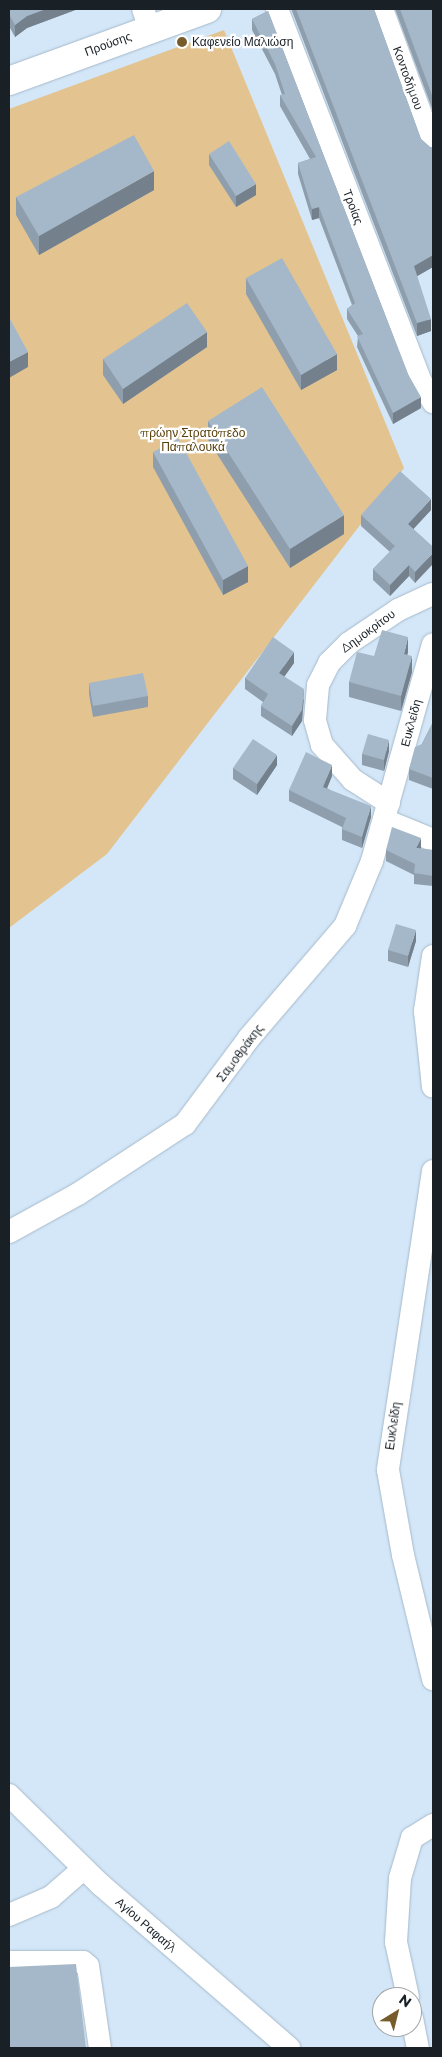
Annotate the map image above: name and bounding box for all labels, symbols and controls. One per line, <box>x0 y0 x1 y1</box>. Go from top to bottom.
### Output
street label: Προύσης <box>83 29 133 59</box>
place label: Καφενείο Μαλιώση <box>192 35 293 49</box>
marker: Καφενείο Μαλιώση <box>176 36 188 48</box>
street label: Κοντοδήμου <box>390 44 426 112</box>
street label: Τροίας <box>340 188 366 226</box>
park label: πρώην Στρατόπεδο Παπαλουκά <box>141 426 245 454</box>
street label: Δημοκρίτου <box>338 607 398 655</box>
street label: Ευκλείδη <box>398 698 424 748</box>
street label: Σαμοθράκης <box>214 1021 266 1085</box>
street label: Ευκλείδη <box>382 1401 404 1451</box>
street label: Αγίου Ραφαήλ <box>113 1895 179 1955</box>
north arrow <box>372 1987 422 2037</box>
text: N <box>395 1990 415 2011</box>

